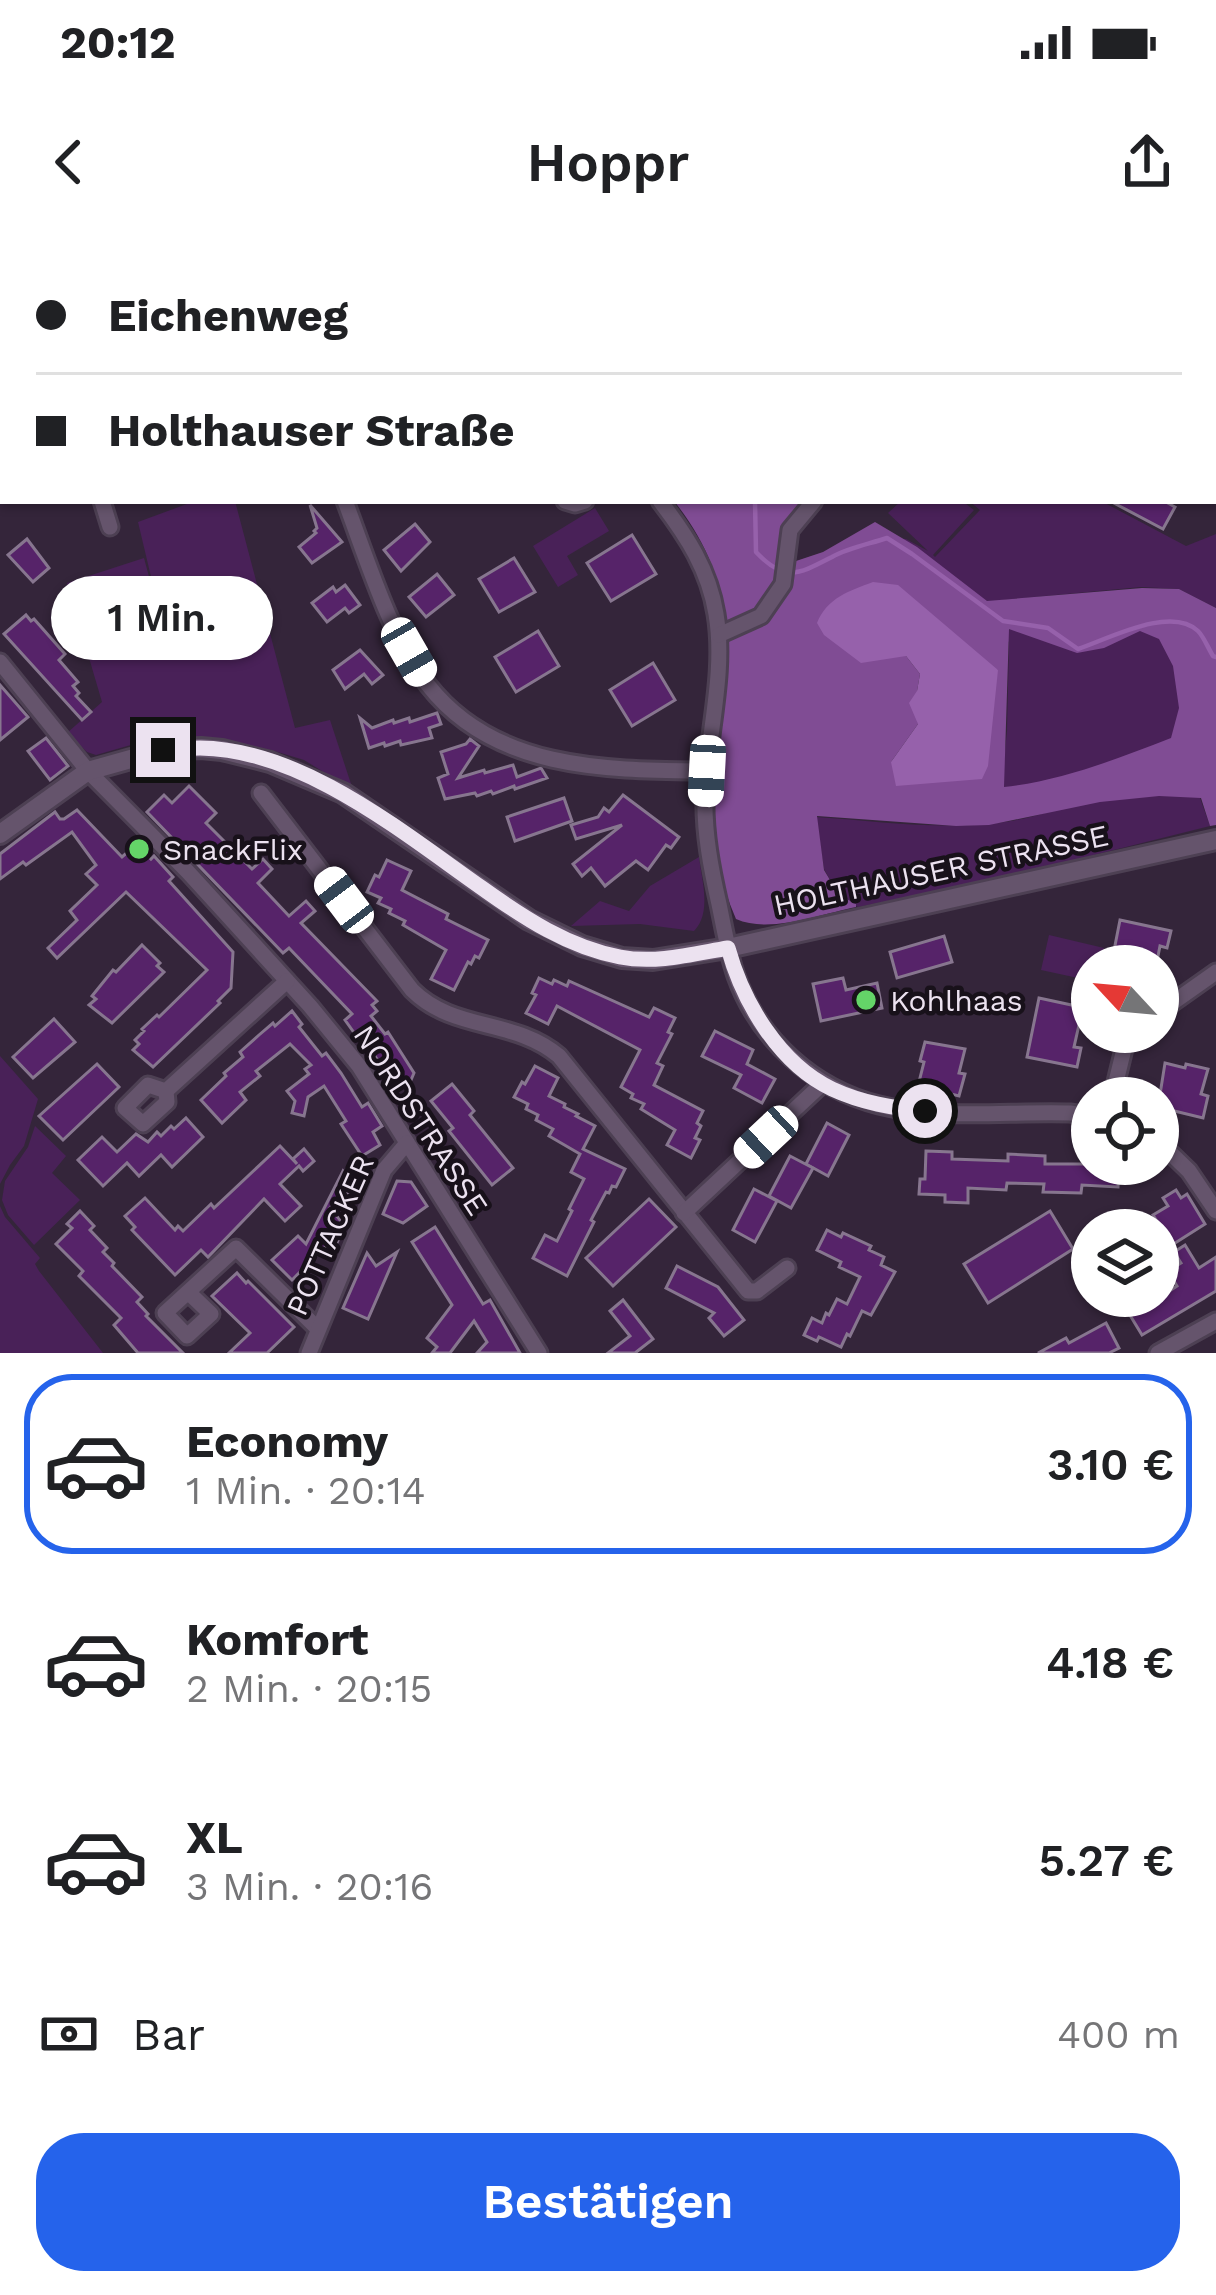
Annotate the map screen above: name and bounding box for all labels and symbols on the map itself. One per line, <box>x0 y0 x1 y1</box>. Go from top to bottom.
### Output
callout: 1 Min. <box>52 576 274 660</box>
car <box>375 612 443 692</box>
route end <box>136 723 190 777</box>
car <box>687 734 727 808</box>
street label: HOLTHAUSER STRASSE <box>771 817 1111 923</box>
place label: SnackFlix <box>163 832 303 867</box>
marker: SnackFlix <box>126 836 152 862</box>
car <box>308 860 380 940</box>
north arrow <box>1071 945 1179 1053</box>
place label: Kohlhaas <box>890 983 1023 1018</box>
marker: Kohlhaas <box>853 987 879 1013</box>
street label: NORDSTRASSE <box>347 1018 495 1222</box>
route start <box>898 1084 952 1138</box>
car <box>727 1099 805 1175</box>
street label: POTTACKER <box>279 1149 381 1321</box>

